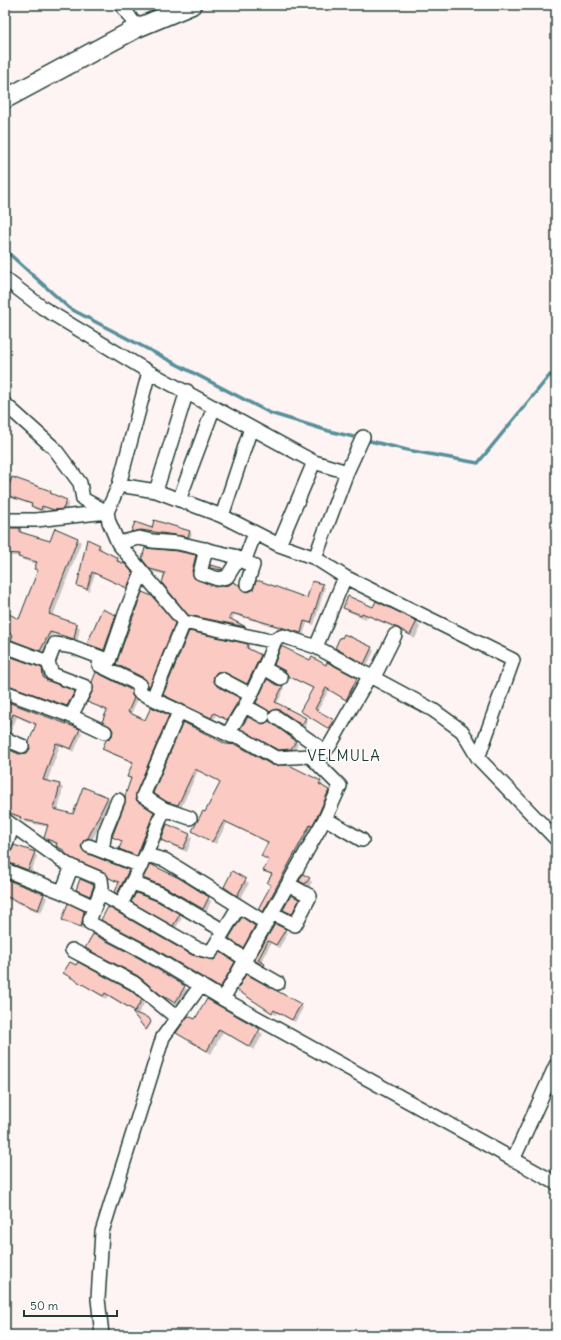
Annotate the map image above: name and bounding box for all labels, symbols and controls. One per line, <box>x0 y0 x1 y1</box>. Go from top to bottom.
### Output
district label: VELMULA <box>307 746 381 765</box>
scale bar <box>24 1292 117 1318</box>
text: 50 m <box>30 1298 59 1313</box>

